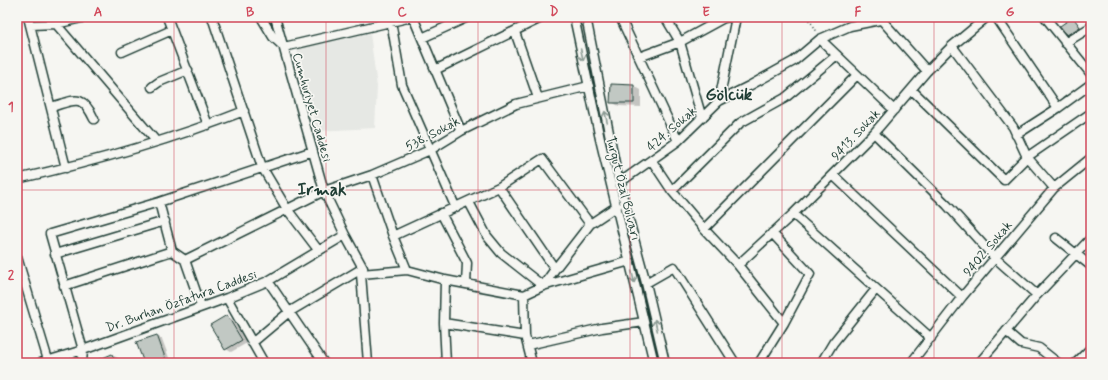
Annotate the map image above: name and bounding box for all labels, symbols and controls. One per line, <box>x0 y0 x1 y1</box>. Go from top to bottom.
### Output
text: A <box>94 4 102 21</box>
text: B <box>246 4 255 21</box>
text: C <box>397 4 407 21</box>
text: D <box>550 4 559 21</box>
text: E <box>702 4 710 21</box>
text: F <box>855 4 862 21</box>
text: G <box>1006 4 1015 21</box>
one-way arrow <box>579 48 587 61</box>
street label: Cumhuriyet Caddesi <box>288 51 335 164</box>
district label: Gölcük <box>706 84 753 106</box>
text: 1 <box>8 99 14 116</box>
street label: 424. Sokak <box>643 102 701 156</box>
street label: 9413. Sokak <box>828 105 885 164</box>
one-way arrow <box>602 111 610 124</box>
street label: 538. Sokak <box>402 113 463 156</box>
street label: Turgut Özal Bulvarı <box>600 134 644 243</box>
district label: Irmak <box>297 179 347 201</box>
street label: 9402. Sokak <box>960 217 1017 280</box>
street label: Dr. Burhan Özfatura Caddesi <box>104 266 259 337</box>
text: 2 <box>8 267 15 284</box>
one-way arrow <box>630 270 638 283</box>
one-way arrow <box>652 319 660 332</box>

